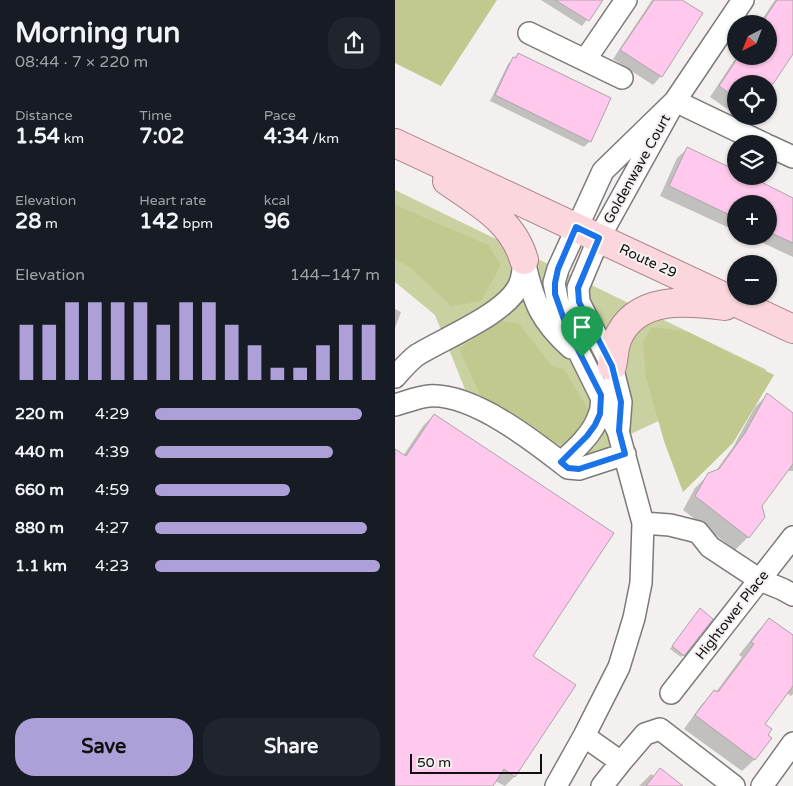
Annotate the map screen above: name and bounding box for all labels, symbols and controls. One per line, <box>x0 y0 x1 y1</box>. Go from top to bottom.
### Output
north arrow <box>727 15 777 65</box>
map controls <box>727 15 777 305</box>
text: Morning run <box>15 16 180 50</box>
button: share <box>328 17 380 69</box>
text: 08:44 · 7 × 220 m <box>15 52 148 72</box>
button: locate <box>727 75 777 125</box>
text: Distance <box>15 107 73 124</box>
text: Time <box>139 107 172 124</box>
text: Pace <box>264 107 296 124</box>
street label: Goldenwave Court <box>600 111 674 227</box>
text: 1.54 <box>15 124 60 149</box>
text: 7:02 <box>139 124 184 149</box>
text: 4:34 <box>264 124 309 149</box>
text: km <box>60 130 84 147</box>
text: /km <box>309 130 339 147</box>
button: layers <box>727 135 777 185</box>
text: Elevation <box>15 192 76 209</box>
text: Heart rate <box>139 192 206 209</box>
text: kcal <box>264 192 290 209</box>
button: + <box>727 195 777 245</box>
text: 28 <box>15 209 41 234</box>
text: 142 <box>139 209 179 234</box>
text: 96 <box>264 209 290 234</box>
text: m <box>41 215 58 232</box>
text: bpm <box>179 215 213 232</box>
street label: Route 29 <box>617 240 679 282</box>
button: − <box>727 255 777 305</box>
text: Elevation <box>15 265 85 285</box>
text: 144–147 m <box>290 265 380 285</box>
pin <box>561 306 603 357</box>
icon: arrive <box>568 313 596 341</box>
text: 220 m <box>15 404 64 424</box>
text: 4:29 <box>95 404 129 424</box>
text: 440 m <box>15 442 64 462</box>
text: 4:39 <box>95 442 129 462</box>
text: 660 m <box>15 480 64 500</box>
text: 4:59 <box>95 480 129 500</box>
text: 880 m <box>15 518 64 538</box>
text: 4:27 <box>95 518 129 538</box>
text: 1.1 km <box>15 556 67 576</box>
text: 4:23 <box>95 556 129 576</box>
street label: Hightower Place <box>692 567 772 663</box>
button: Save <box>15 718 193 776</box>
button: Share <box>203 718 380 776</box>
scale bar <box>410 751 543 774</box>
text: 50 m <box>417 754 451 771</box>

